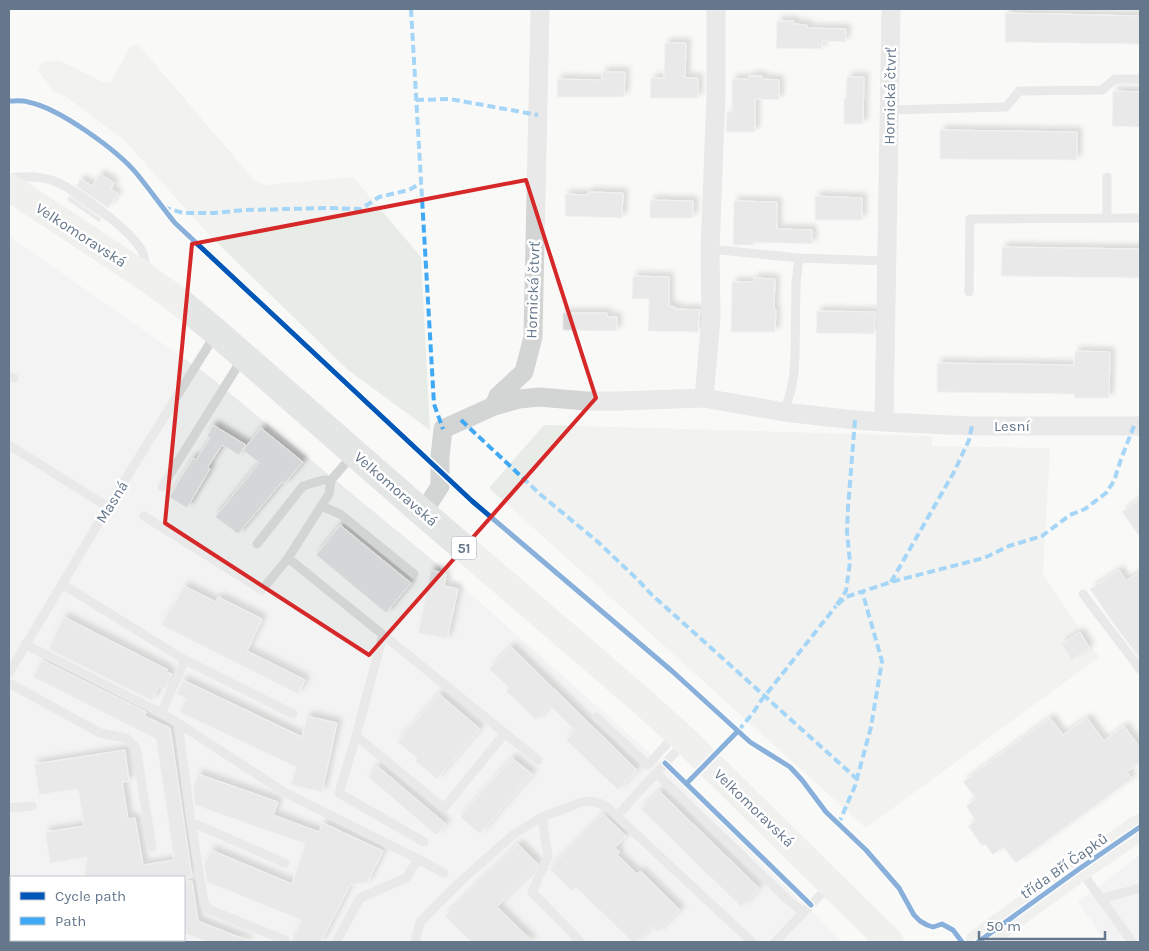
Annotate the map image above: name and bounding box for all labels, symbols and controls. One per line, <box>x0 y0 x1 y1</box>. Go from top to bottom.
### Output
street label: Hornická čtvrť <box>880 47 900 145</box>
street label: Velkomoravská <box>32 199 130 271</box>
street label: Hornická čtvrť <box>522 241 544 339</box>
street label: Lesní <box>994 417 1031 435</box>
street label: Velkomoravská <box>351 448 441 530</box>
street label: Masná <box>92 478 132 526</box>
road number: 51 <box>452 536 476 560</box>
street label: Velkomoravská <box>710 765 798 851</box>
street label: třída Bří Čapků <box>1017 829 1111 903</box>
legend <box>10 876 185 941</box>
text: Cycle path <box>55 887 126 905</box>
scale bar <box>979 908 1105 940</box>
text: Path <box>55 912 86 930</box>
text: 50 m <box>986 917 1021 935</box>

